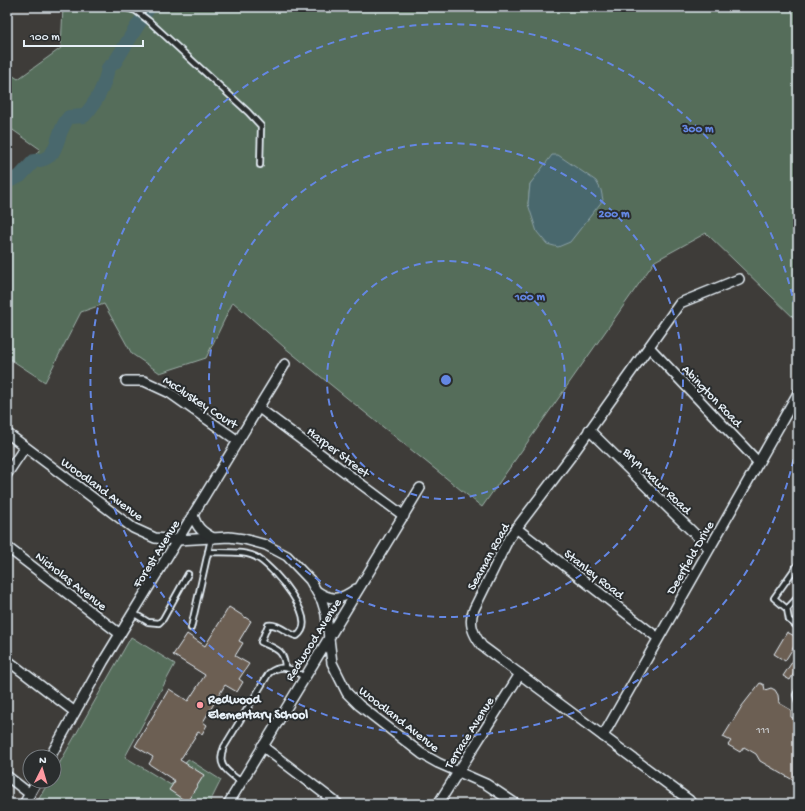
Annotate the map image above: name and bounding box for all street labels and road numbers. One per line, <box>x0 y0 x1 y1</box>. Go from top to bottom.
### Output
street label: Abington Road <box>678 363 746 432</box>
street label: McCluskey Court <box>159 373 241 434</box>
street label: Harper Street <box>303 425 373 482</box>
street label: Bryn Mawr Road <box>618 445 695 519</box>
street label: Woodland Avenue <box>57 455 146 525</box>
street label: Forest Avenue <box>130 517 184 592</box>
street label: Deerfield Drive <box>664 519 718 598</box>
street label: Seaman Road <box>465 520 514 593</box>
street label: Stanley Road <box>560 547 628 604</box>
street label: Nicholas Avenue <box>32 549 109 615</box>
street label: Redwood Avenue <box>283 596 346 684</box>
street label: Woodland Avenue <box>355 684 442 756</box>
street label: Terrace Avenue <box>442 695 498 773</box>

